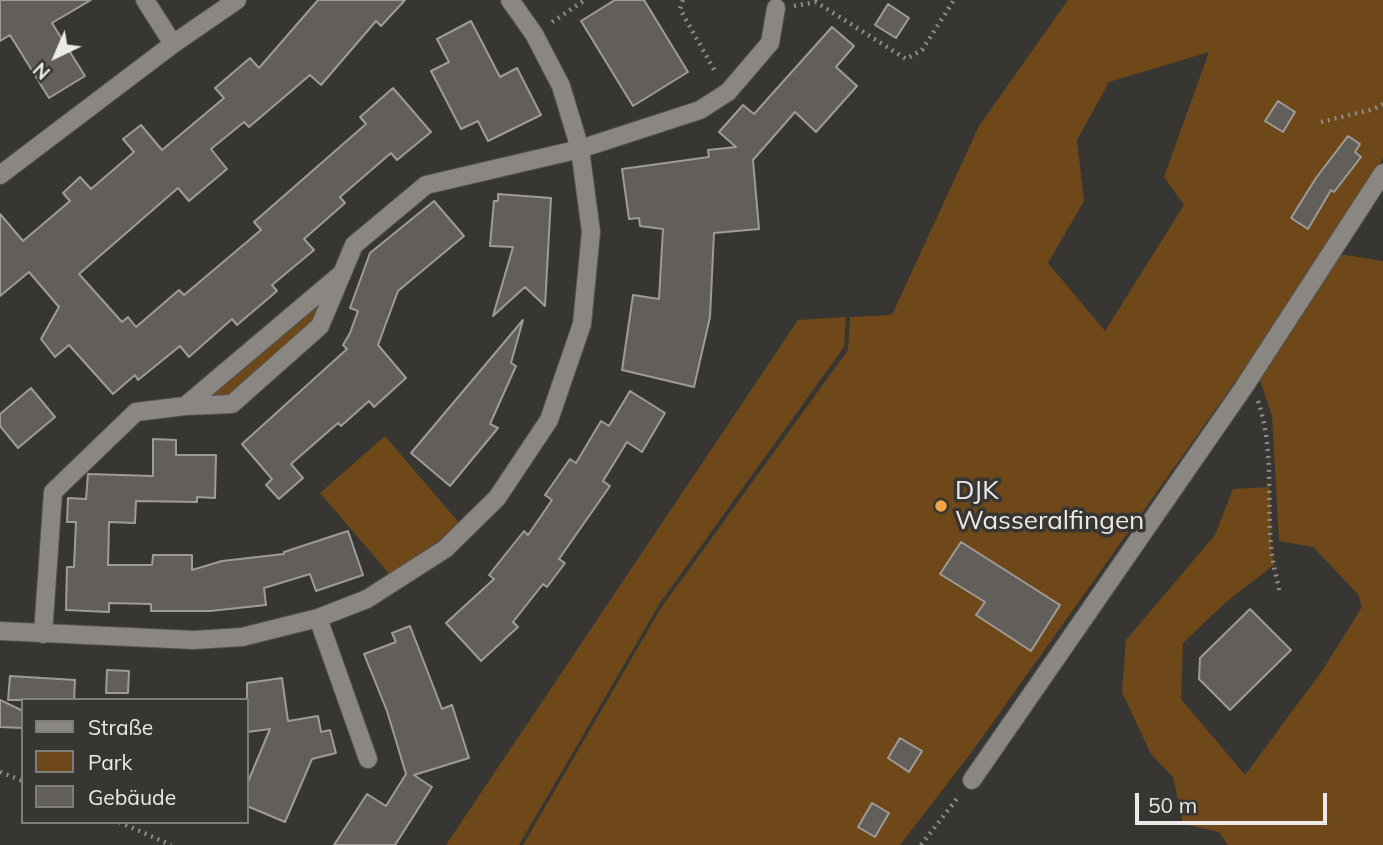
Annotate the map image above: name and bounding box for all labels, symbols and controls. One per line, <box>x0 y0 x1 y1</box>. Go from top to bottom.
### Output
north arrow <box>21 21 91 91</box>
text: N <box>28 57 55 85</box>
place label: DJK Wasseralfingen <box>955 475 1144 536</box>
marker: DJK Wasseralfingen <box>933 498 949 514</box>
legend <box>21 698 248 824</box>
text: Straße <box>88 714 153 740</box>
text: Park <box>88 749 132 775</box>
scale bar <box>1138 778 1330 822</box>
text: Gebäude <box>88 784 176 810</box>
text: 50 m <box>1148 792 1197 818</box>

